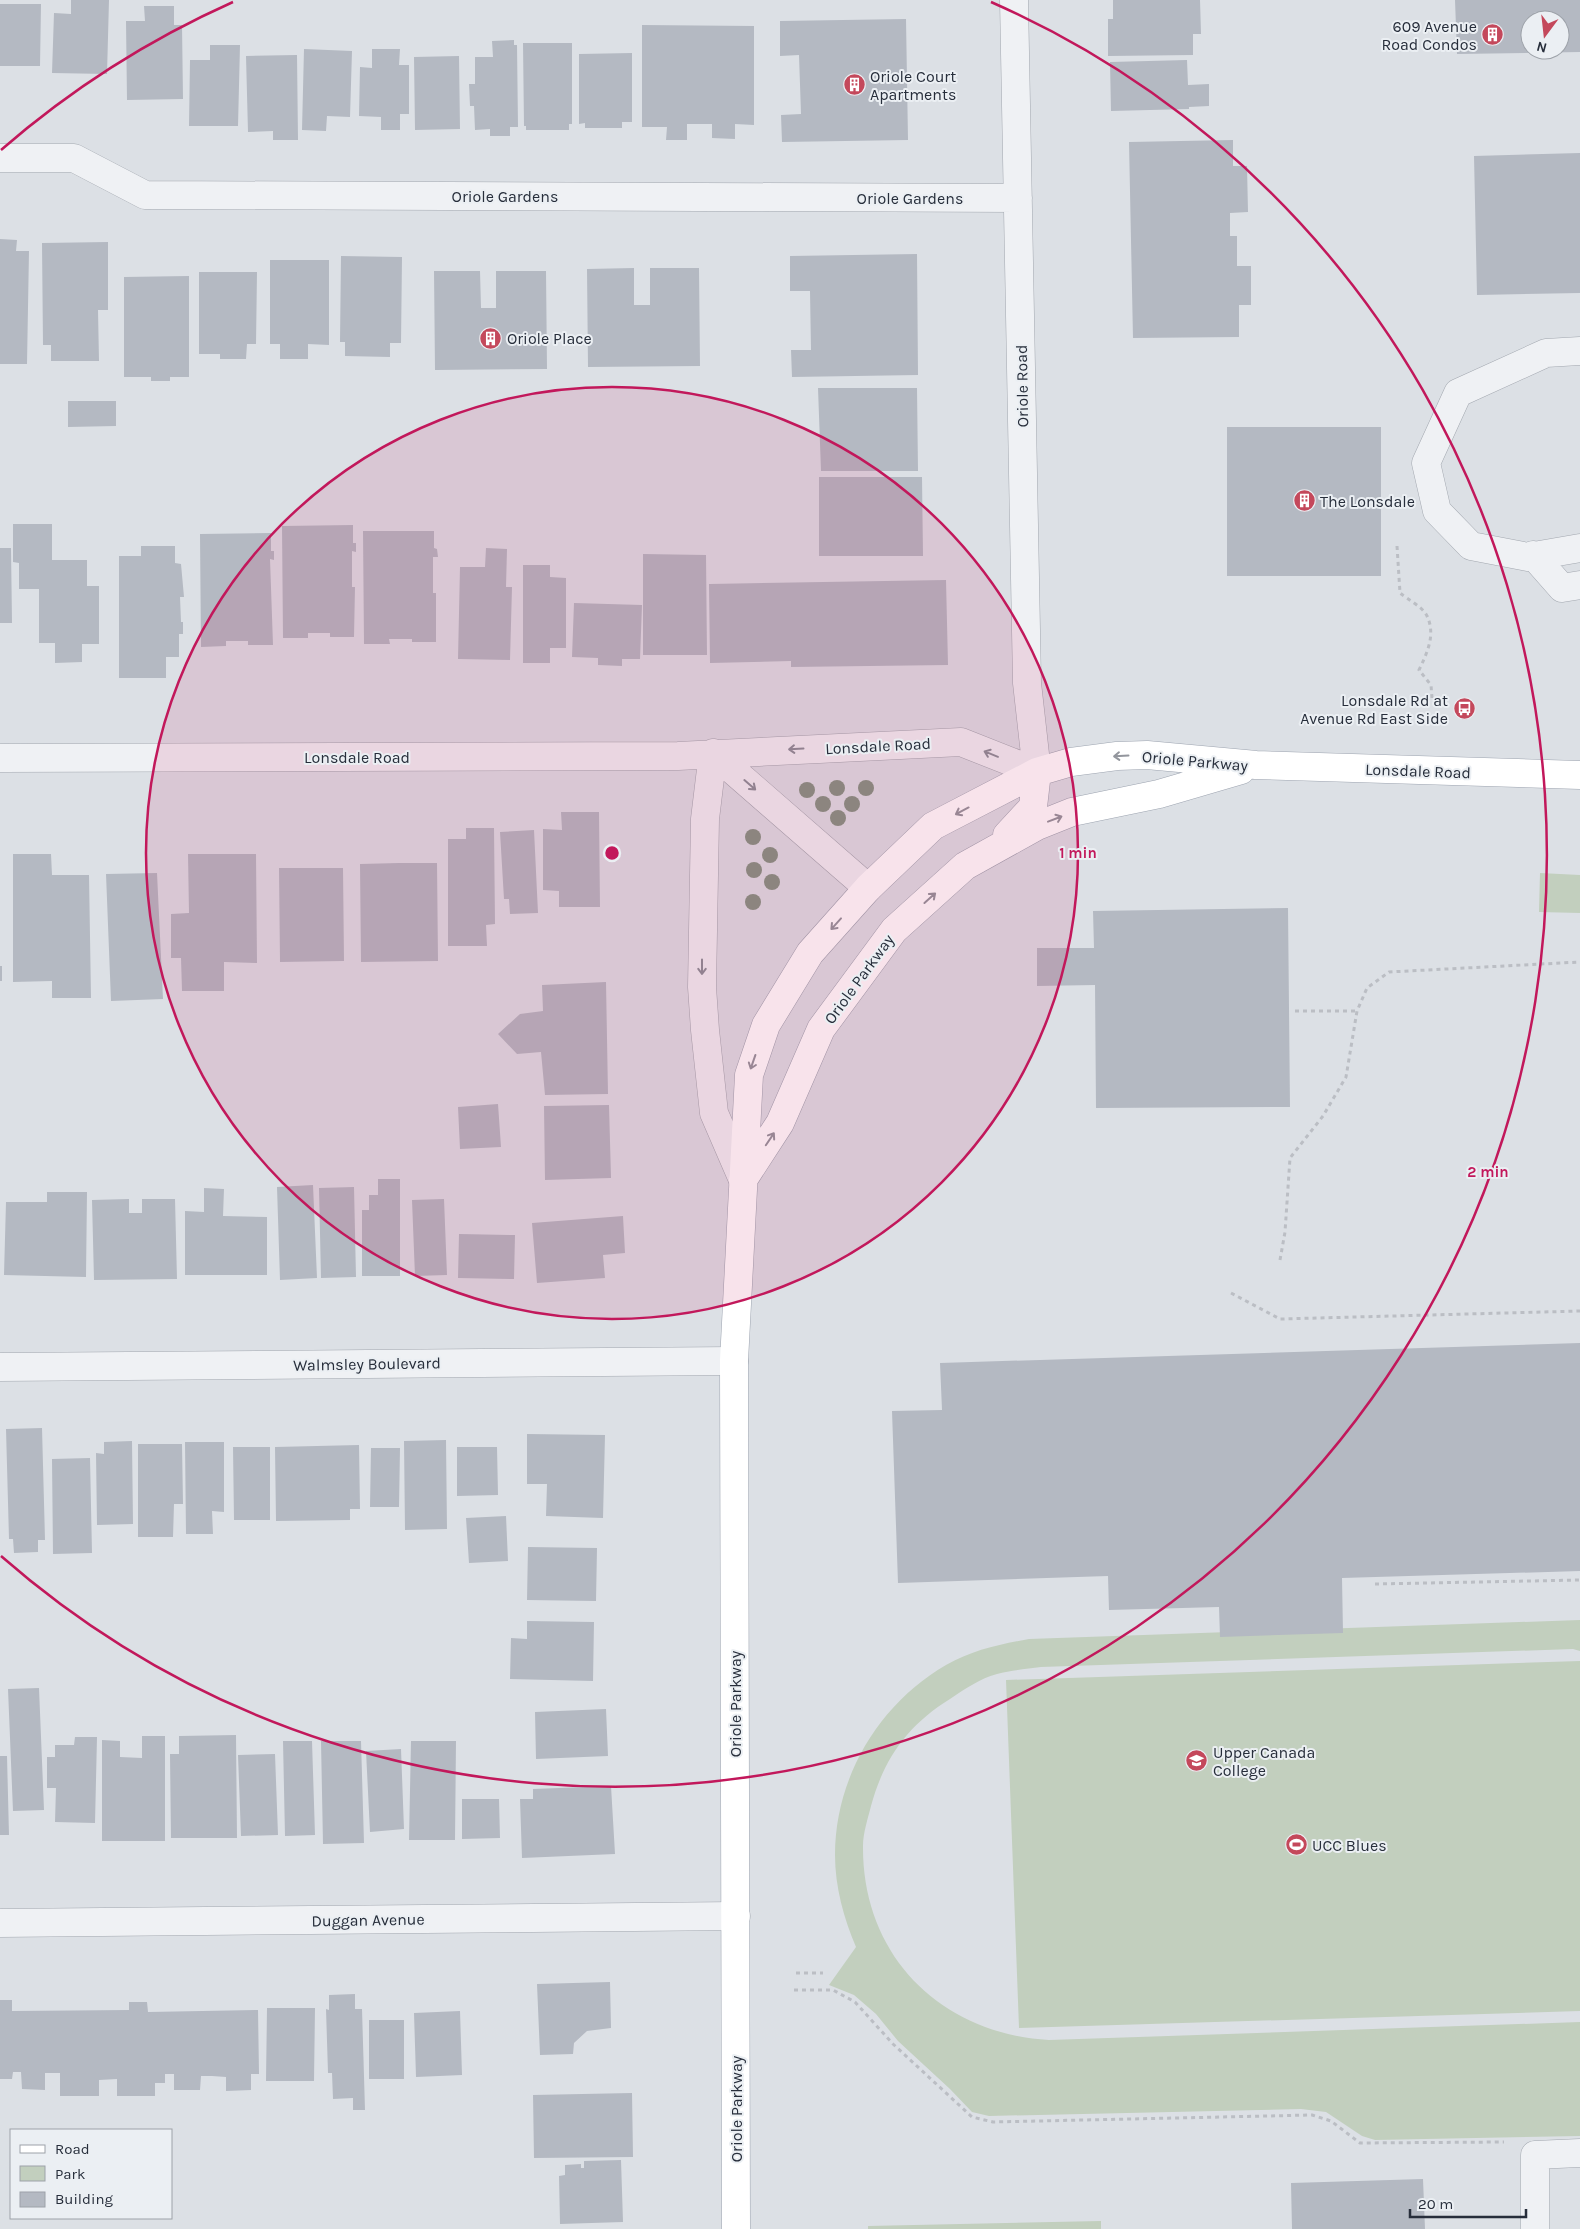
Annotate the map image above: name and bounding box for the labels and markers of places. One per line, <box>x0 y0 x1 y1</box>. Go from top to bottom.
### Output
place label: 609 Avenue Road Condos <box>1382 17 1477 54</box>
building icon: 609 Avenue Road Condos <box>1481 23 1505 47</box>
place label: Oriole Court Apartments <box>870 67 956 104</box>
building icon: Oriole Court Apartments <box>842 73 866 97</box>
building icon: Oriole Place <box>479 326 503 350</box>
place label: Oriole Place <box>507 329 592 348</box>
building icon: The Lonsdale <box>1292 489 1316 513</box>
place label: The Lonsdale <box>1320 492 1415 511</box>
place label: Lonsdale Rd at Avenue Rd East Side <box>1300 691 1448 728</box>
bus stop icon: Lonsdale Rd at Avenue Rd East Side <box>1452 697 1476 721</box>
centre of rings <box>603 844 621 862</box>
place label: Upper Canada College <box>1213 1743 1315 1780</box>
school or university icon: Upper Canada College <box>1185 1749 1209 1773</box>
sports icon: UCC Blues <box>1284 1833 1308 1857</box>
place label: UCC Blues <box>1312 1836 1387 1855</box>

